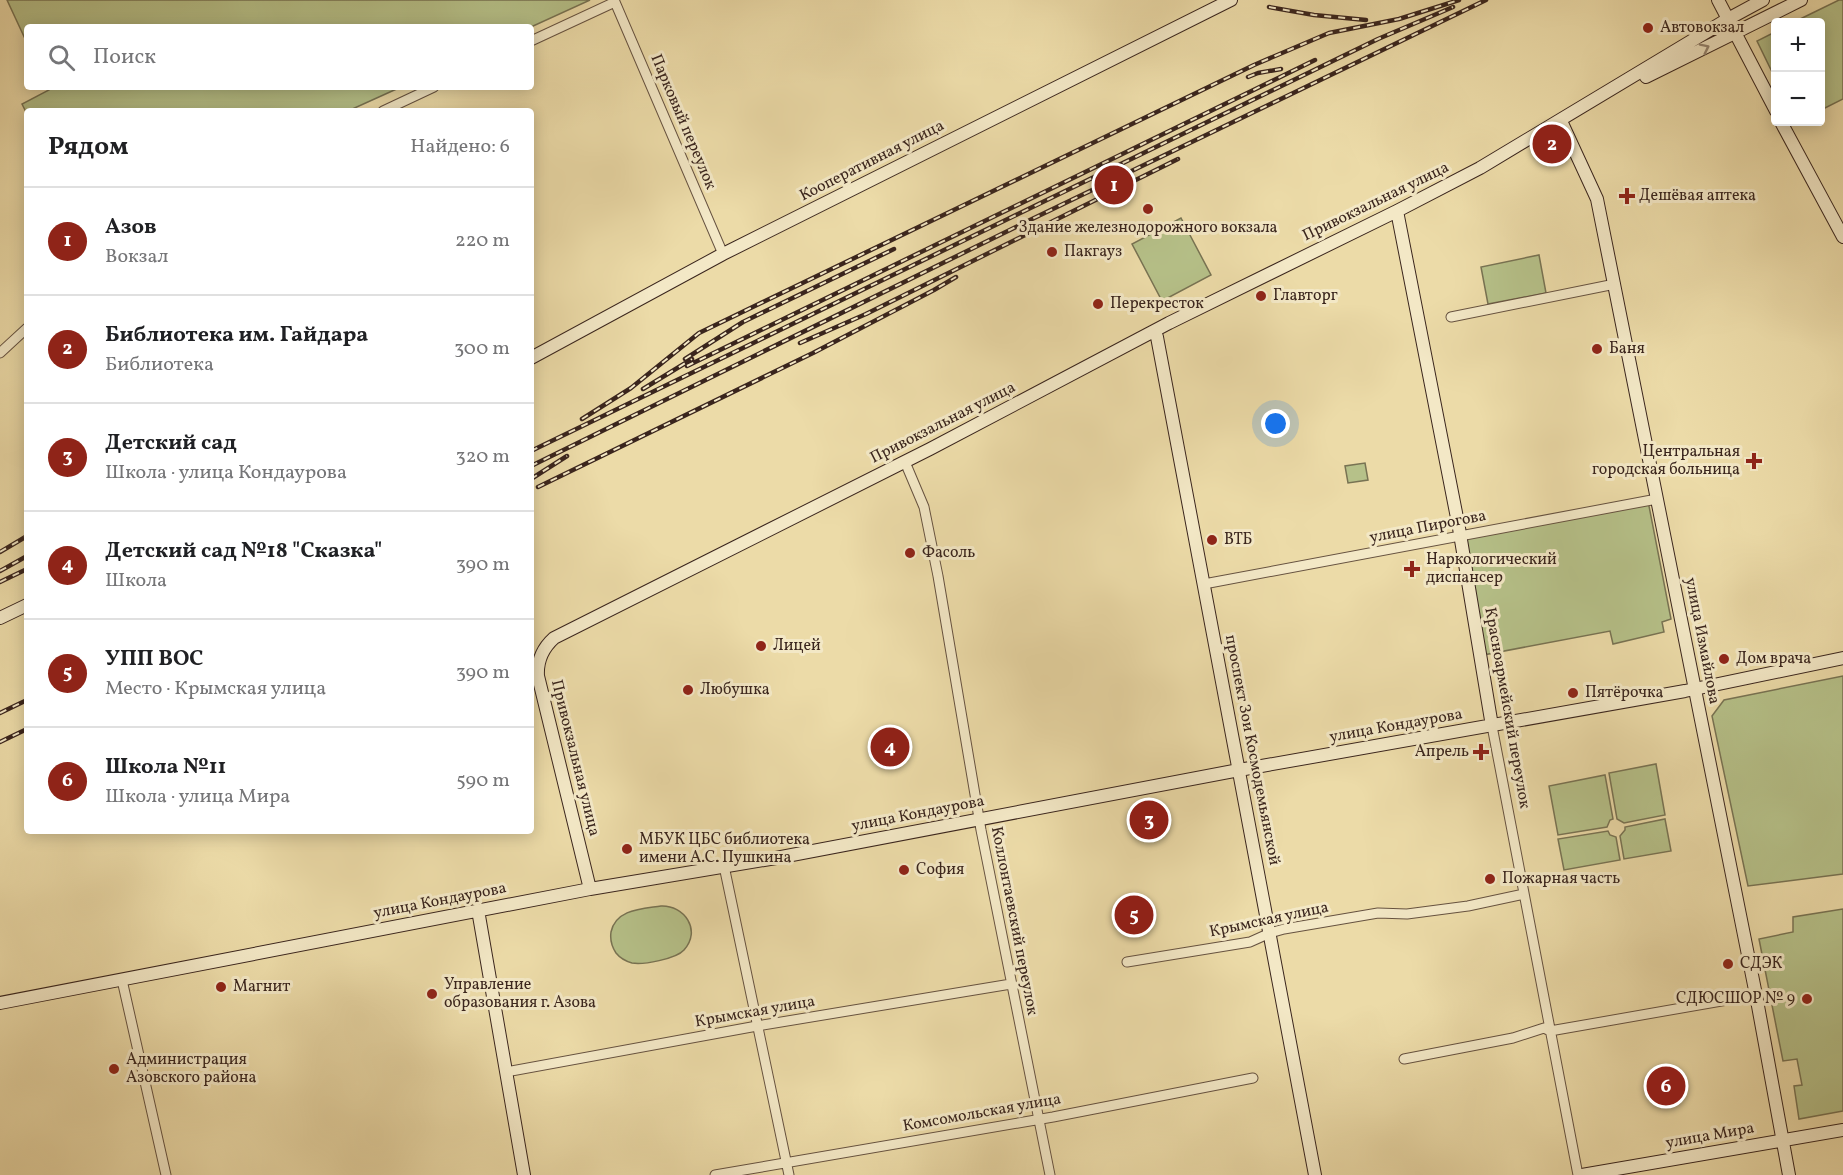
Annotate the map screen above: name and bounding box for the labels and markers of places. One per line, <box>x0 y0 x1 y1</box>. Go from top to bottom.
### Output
place label: Автовокзал <box>1660 17 1744 39</box>
marker: Автовокзал <box>1641 21 1655 35</box>
pin: 2 <box>1532 122 1572 166</box>
pin: 1 <box>1094 162 1134 207</box>
place label: Дешёвая аптека <box>1639 185 1756 207</box>
marker: Дешёвая аптека <box>1620 189 1634 203</box>
marker: Здание железнодорожного вокзала <box>1141 202 1155 216</box>
place label: Здание железнодорожного вокзала <box>1018 217 1278 239</box>
place label: Пакгауз <box>1064 241 1122 263</box>
marker: Пакгауз <box>1045 245 1059 259</box>
place label: Главторг <box>1273 285 1338 307</box>
marker: Главторг <box>1254 289 1268 303</box>
place label: Перекресток <box>1110 293 1204 315</box>
marker: Перекресток <box>1091 297 1105 311</box>
place label: Баня <box>1609 338 1645 360</box>
marker: Баня <box>1590 342 1604 356</box>
place label: Центральная городская больница <box>1592 441 1740 481</box>
marker: Центральная городская больница <box>1745 452 1763 470</box>
place label: ВТБ <box>1224 529 1252 551</box>
marker: ВТБ <box>1205 533 1219 547</box>
place label: Фасоль <box>922 542 975 564</box>
marker: Фасоль <box>903 546 917 560</box>
place label: Наркологический диспансер <box>1426 549 1557 589</box>
marker: Наркологический диспансер <box>1403 560 1421 578</box>
place label: Лицей <box>773 635 821 657</box>
marker: Лицей <box>754 639 768 653</box>
place label: Дом врача <box>1736 648 1811 670</box>
marker: Дом врача <box>1717 652 1731 666</box>
place label: Любушка <box>700 679 770 701</box>
place label: Пятёрочка <box>1585 682 1664 704</box>
marker: Любушка <box>681 683 695 697</box>
marker: Пятёрочка <box>1566 686 1580 700</box>
pin: 4 <box>870 724 910 770</box>
place label: Апрель <box>1415 741 1469 763</box>
marker: Апрель <box>1474 745 1488 759</box>
pin: 3 <box>1130 798 1168 842</box>
place label: МБУК ЦБС библиотека имени А.С. Пушкина <box>639 829 810 869</box>
marker: МБУК ЦБС библиотека имени А.С. Пушкина <box>620 842 634 856</box>
place label: София <box>916 859 964 881</box>
marker: София <box>897 863 911 877</box>
place label: Пожарная часть <box>1502 868 1620 890</box>
marker: Пожарная часть <box>1483 872 1497 886</box>
pin: 5 <box>1114 892 1154 938</box>
place label: СДЭК <box>1740 953 1783 975</box>
marker: СДЭК <box>1721 957 1735 971</box>
place label: Управление образования г. Азова <box>444 974 596 1014</box>
place label: Магнит <box>233 976 290 998</box>
marker: Магнит <box>214 980 228 994</box>
marker: Управление образования г. Азова <box>425 987 439 1001</box>
place label: СДЮСШОР № 9 <box>1676 988 1795 1010</box>
marker: СДЮСШОР № 9 <box>1800 992 1814 1006</box>
place label: Администрация Азовского района <box>126 1049 256 1089</box>
marker: Администрация Азовского района <box>107 1062 121 1076</box>
pin: 6 <box>1646 1064 1686 1108</box>

